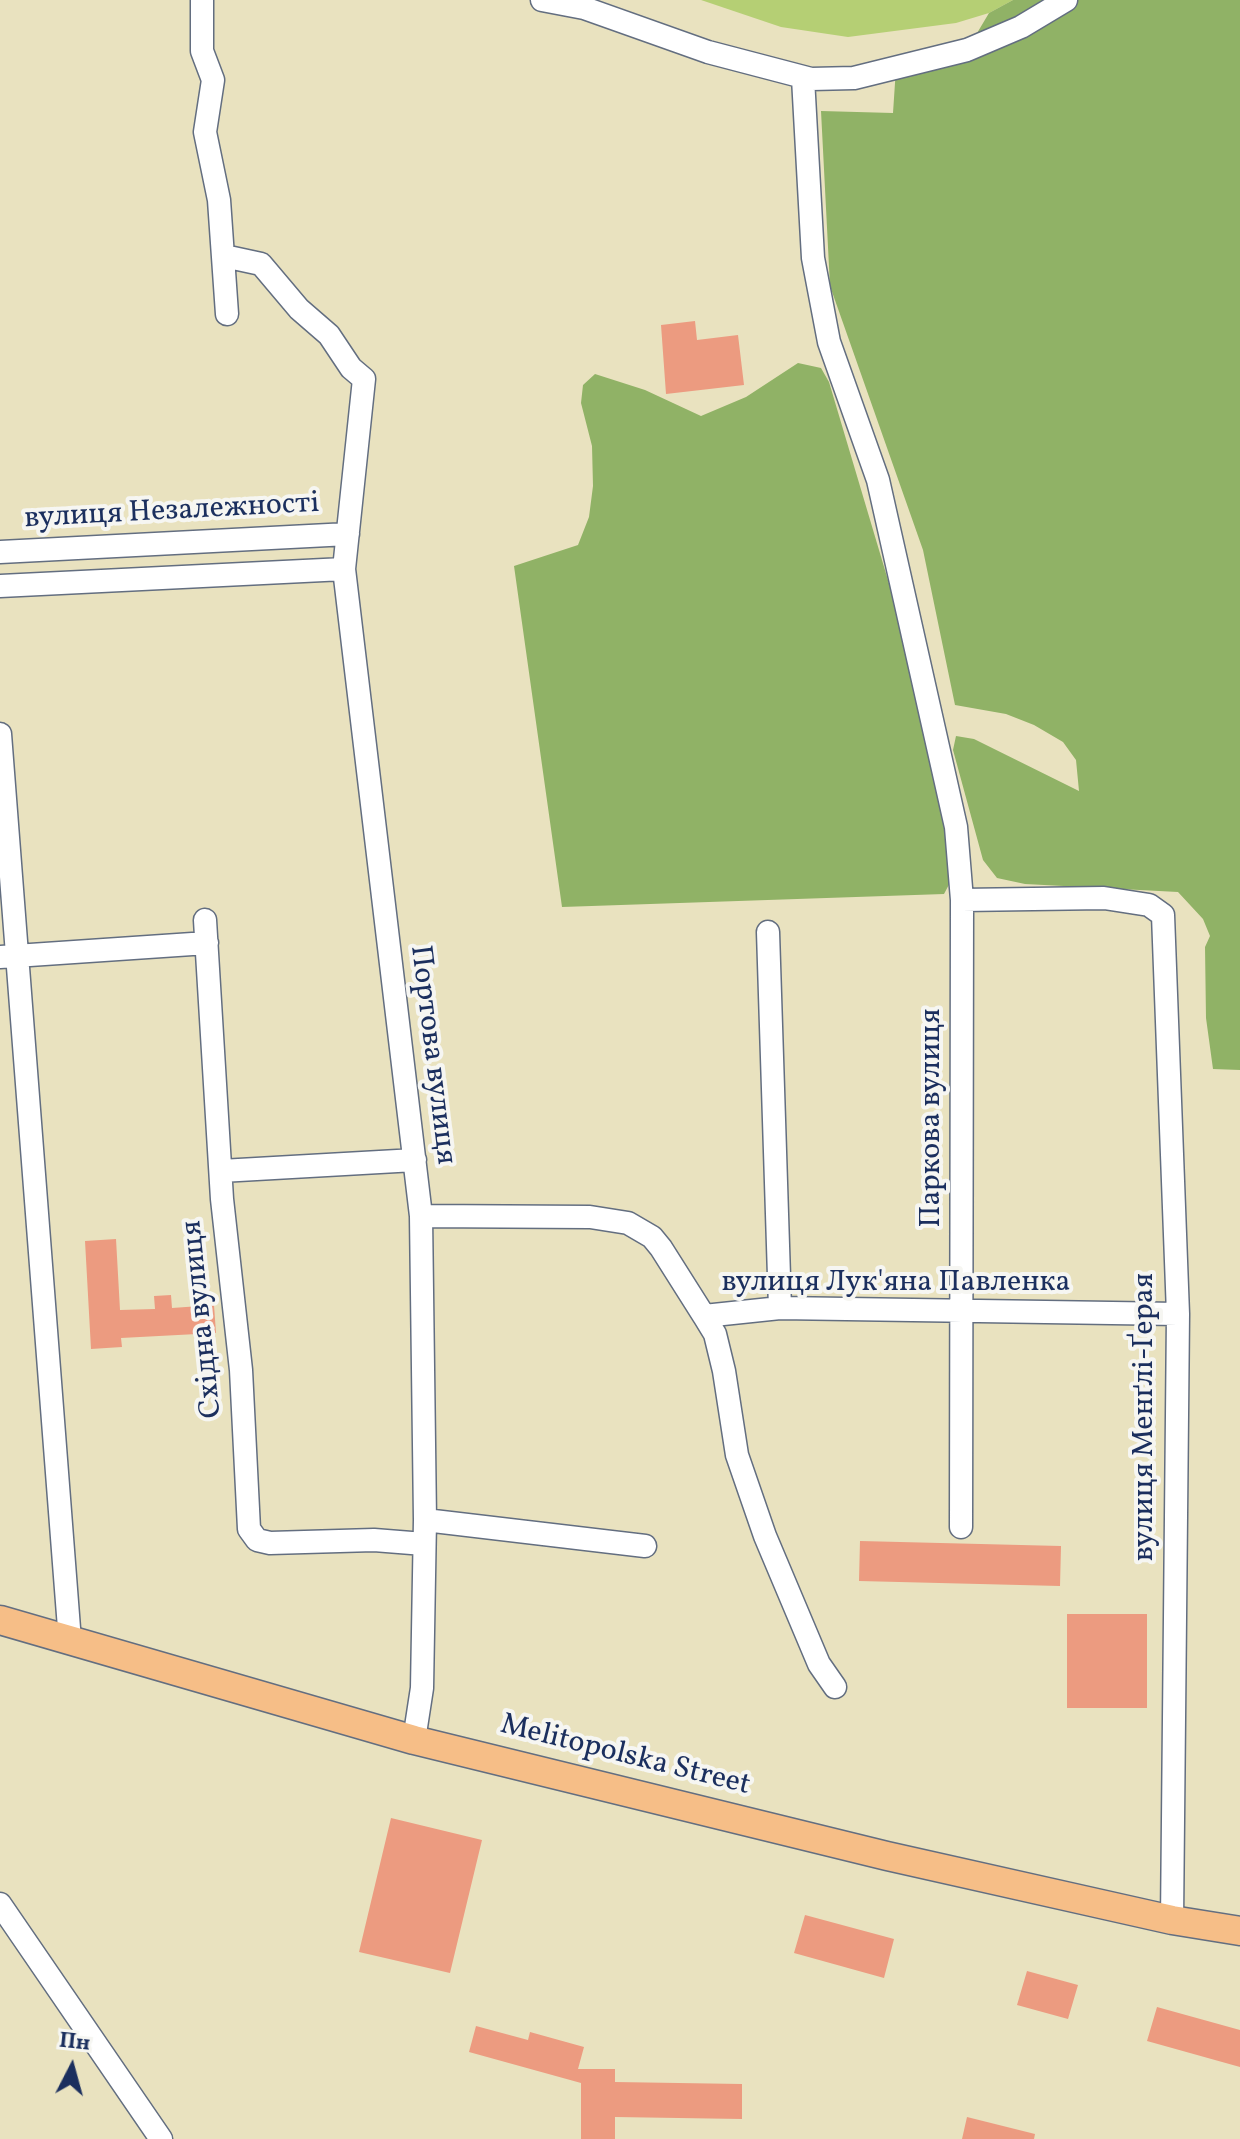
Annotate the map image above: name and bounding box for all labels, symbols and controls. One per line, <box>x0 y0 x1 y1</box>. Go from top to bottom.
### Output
street label: вулиця Незалежності <box>24 487 320 539</box>
street label: Портова вулиця <box>400 943 462 1167</box>
street label: Паркова вулиця <box>915 1008 951 1228</box>
street label: Східна вулиця <box>176 1218 232 1420</box>
street label: вулиця Лук'яна Павленка <box>722 1266 1070 1302</box>
street label: вулиця Менґлі-Ґерая <box>1128 1273 1164 1561</box>
street label: Melitopolska Street <box>496 1709 754 1805</box>
text: Пн <box>57 2026 92 2060</box>
north arrow <box>32 2027 112 2107</box>

